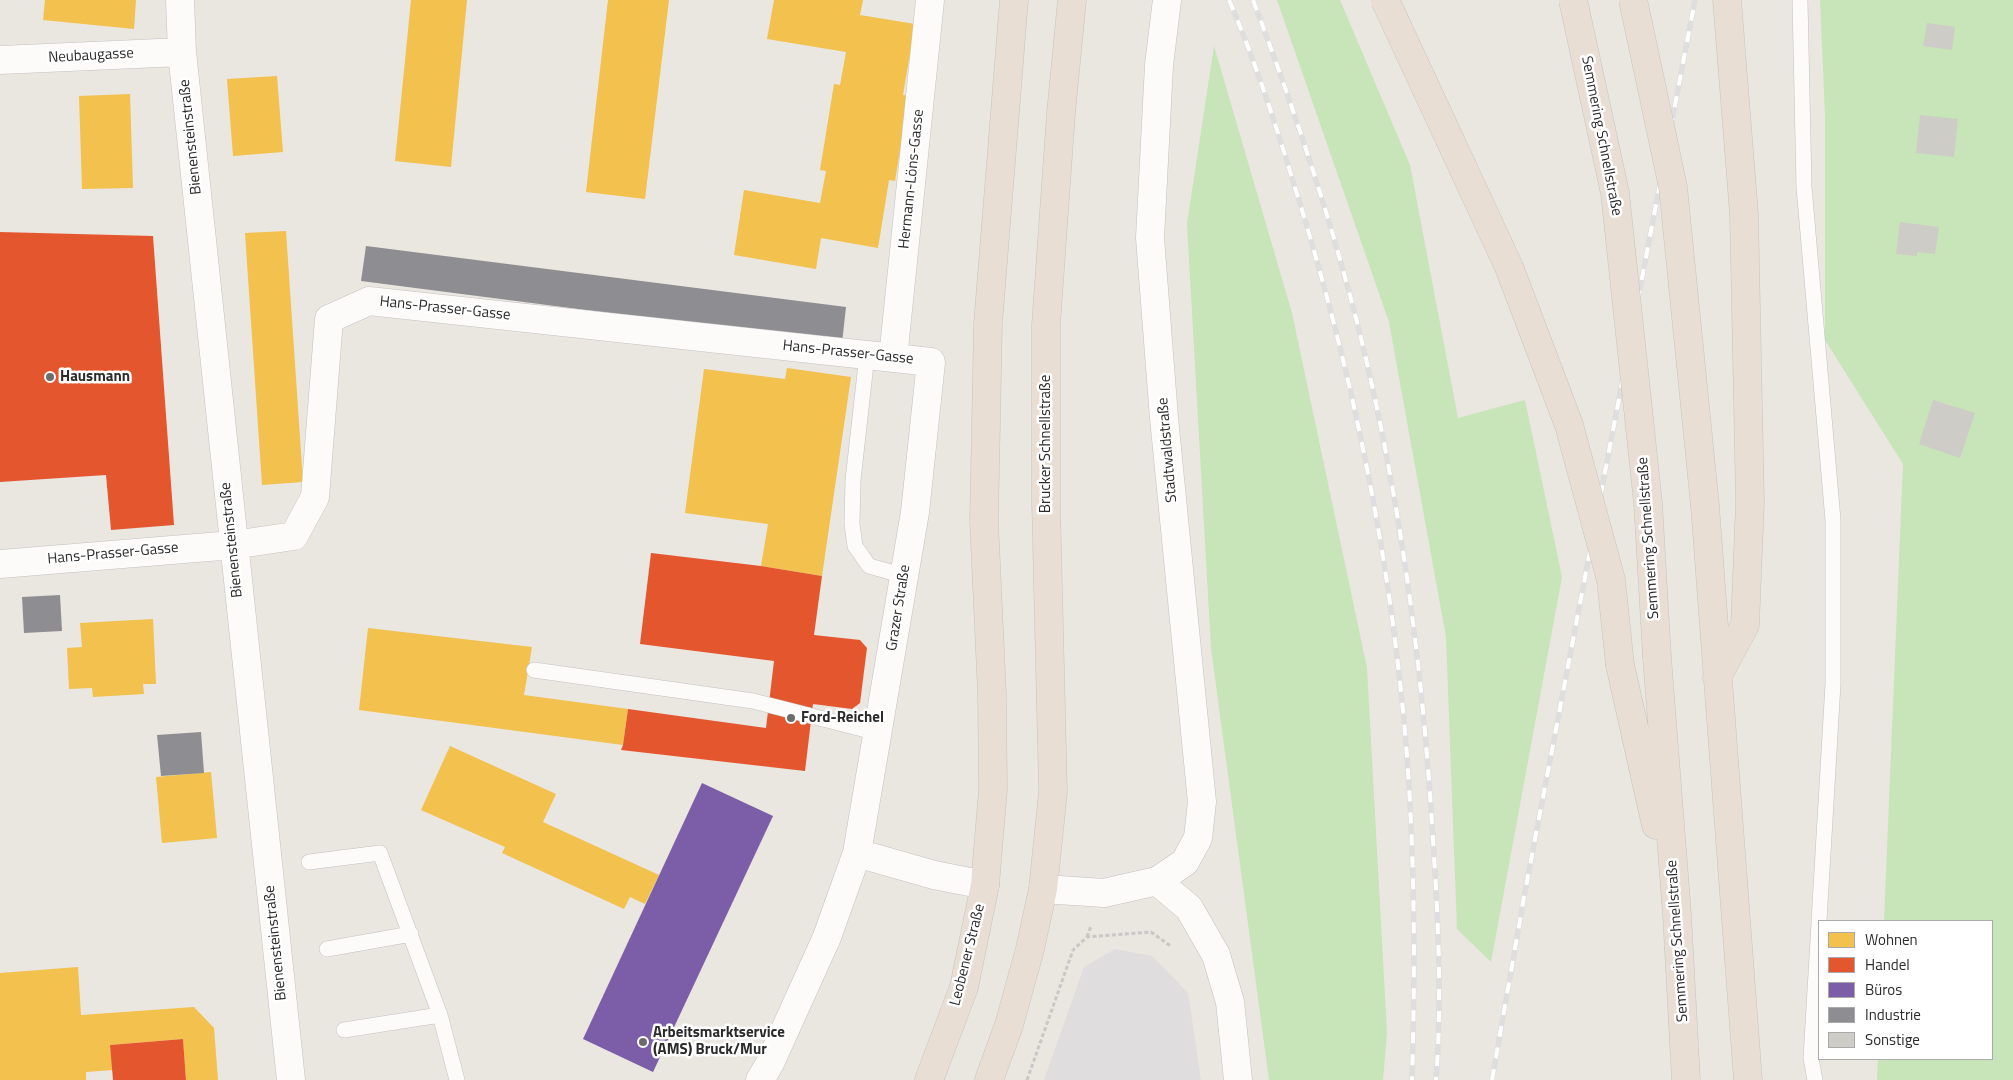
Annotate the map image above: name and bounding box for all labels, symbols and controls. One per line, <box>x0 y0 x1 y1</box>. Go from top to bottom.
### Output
street label: Neubaugasse <box>48 45 134 67</box>
street label: Semmering Schnellstraße <box>1577 55 1625 217</box>
street label: Bienensteinstraße <box>176 78 206 196</box>
street label: Hermann-Löns-Gasse <box>896 108 928 250</box>
street label: Hans-Prasser-Gasse <box>379 293 511 325</box>
street label: Hans-Prasser-Gasse <box>782 337 914 369</box>
place label: Hausmann <box>60 368 130 386</box>
marker: Hausmann <box>44 371 56 383</box>
street label: Brucker Schnellstraße <box>1037 375 1055 513</box>
street label: Stadtwaldstraße <box>1154 397 1182 503</box>
street label: Semmering Schnellstraße <box>1634 456 1664 620</box>
street label: Bienensteinstraße <box>217 481 247 599</box>
street label: Hans-Prasser-Gasse <box>47 539 179 569</box>
street label: Grazer Straße <box>883 564 915 652</box>
place label: Ford-Reichel <box>801 709 884 727</box>
marker: Ford-Reichel <box>785 712 797 724</box>
street label: Semmering Schnellstraße <box>1663 859 1693 1023</box>
street label: Bienensteinstraße <box>261 884 291 1002</box>
street label: Leobener Straße <box>947 902 989 1008</box>
legend <box>1818 920 1993 1060</box>
text: Wohnen <box>1865 928 1918 951</box>
text: Handel <box>1865 953 1910 976</box>
text: Büros <box>1865 978 1902 1001</box>
text: Industrie <box>1865 1003 1921 1026</box>
place label: Arbeitsmarktservice (AMS) Bruck/Mur <box>653 1024 785 1059</box>
text: Sonstige <box>1865 1028 1920 1051</box>
marker: Arbeitsmarktservice (AMS) Bruck/Mur <box>637 1036 649 1048</box>

